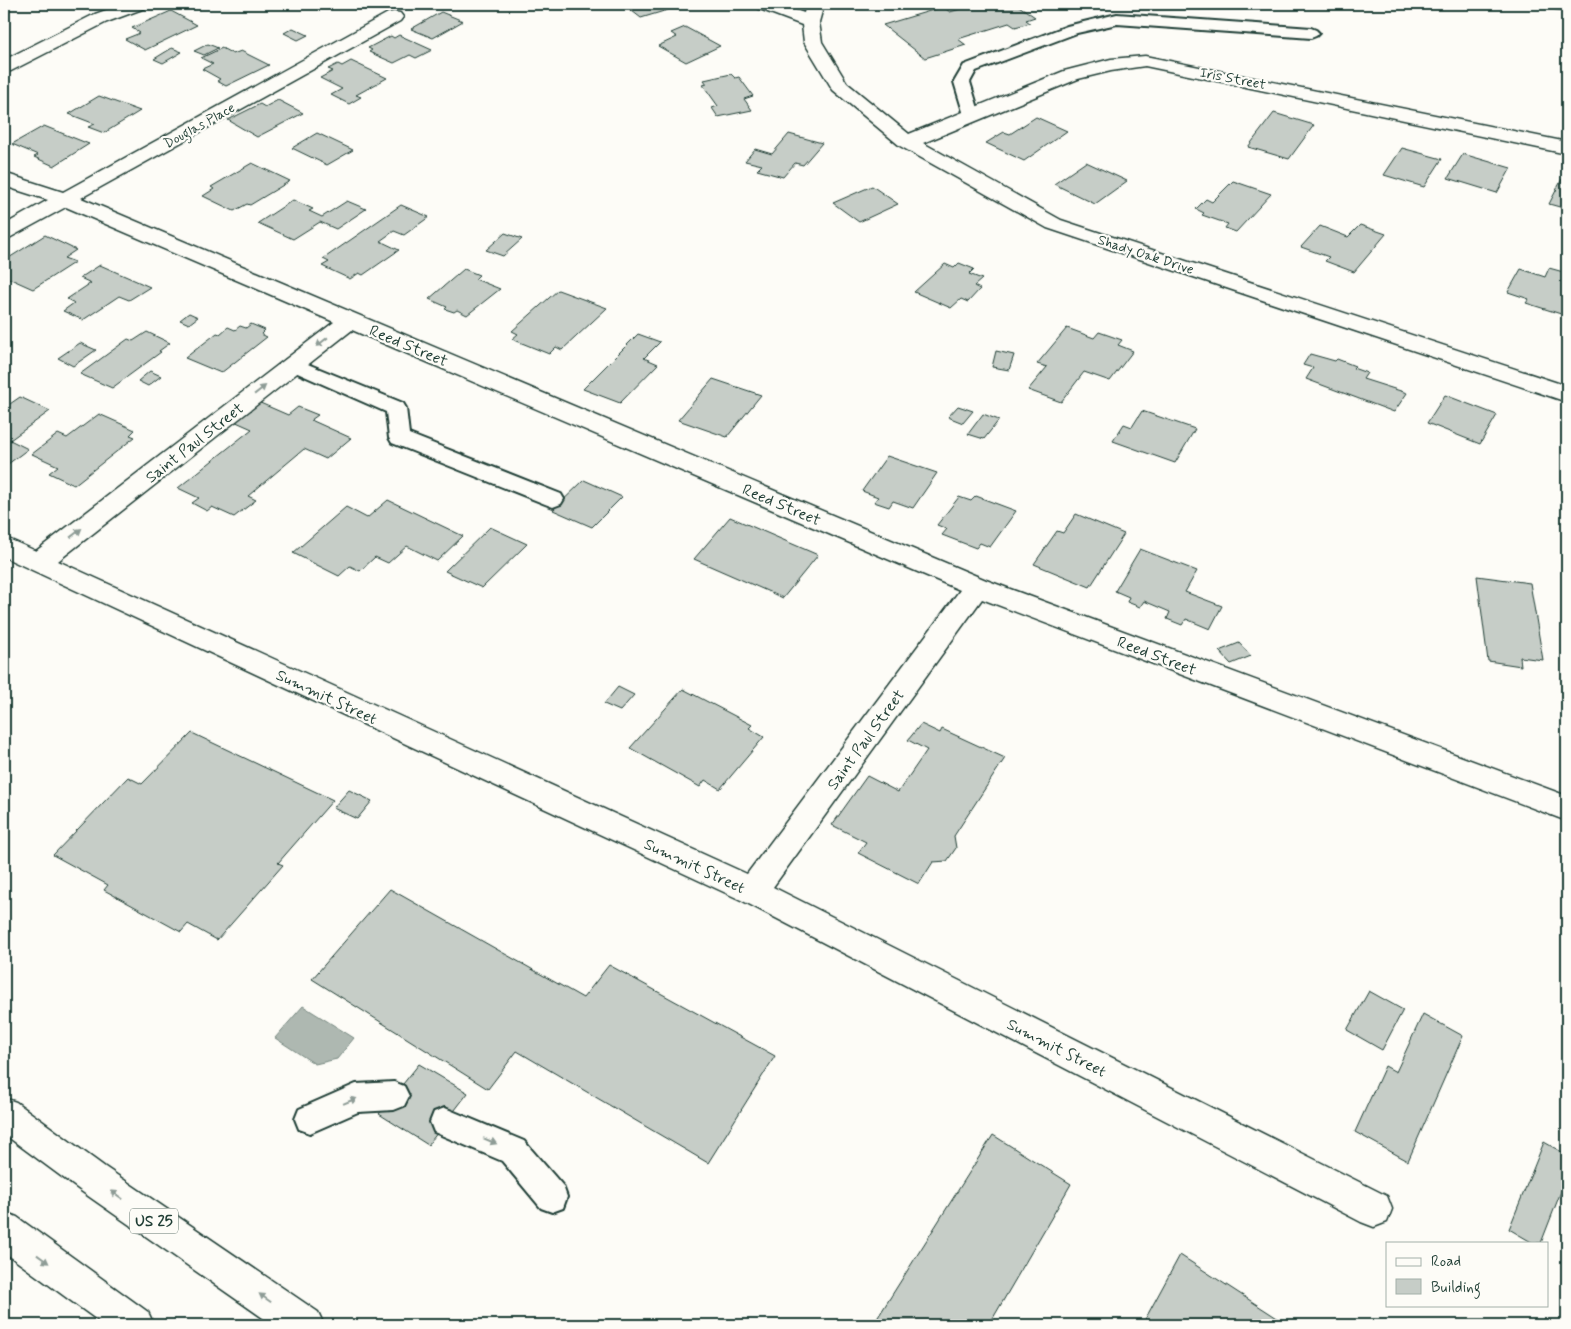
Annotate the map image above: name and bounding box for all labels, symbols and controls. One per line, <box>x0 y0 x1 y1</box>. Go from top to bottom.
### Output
street label: Iris Street <box>1198 64 1268 94</box>
street label: Douglas Place <box>161 99 239 155</box>
street label: Shady Oak Drive <box>1095 231 1196 279</box>
street label: Reed Street <box>366 320 451 373</box>
one-way arrow <box>316 337 329 348</box>
one-way arrow <box>253 385 266 396</box>
street label: Saint Paul Street <box>141 398 249 488</box>
street label: Reed Street <box>739 479 824 532</box>
one-way arrow <box>69 528 82 539</box>
street label: Reed Street <box>1114 632 1200 681</box>
street label: Summit Street <box>273 665 380 730</box>
street label: Saint Paul Street <box>823 685 910 794</box>
street label: Summit Street <box>641 834 748 899</box>
street label: Summit Street <box>1003 1014 1110 1082</box>
one-way arrow <box>343 1097 358 1105</box>
one-way arrow <box>483 1138 497 1146</box>
one-way arrow <box>110 1190 124 1200</box>
road number: US 25 <box>130 1208 178 1234</box>
legend <box>1386 1242 1548 1306</box>
text: Road <box>1431 1252 1461 1272</box>
one-way arrow <box>36 1254 50 1264</box>
text: Building <box>1431 1278 1481 1299</box>
one-way arrow <box>258 1293 272 1303</box>

